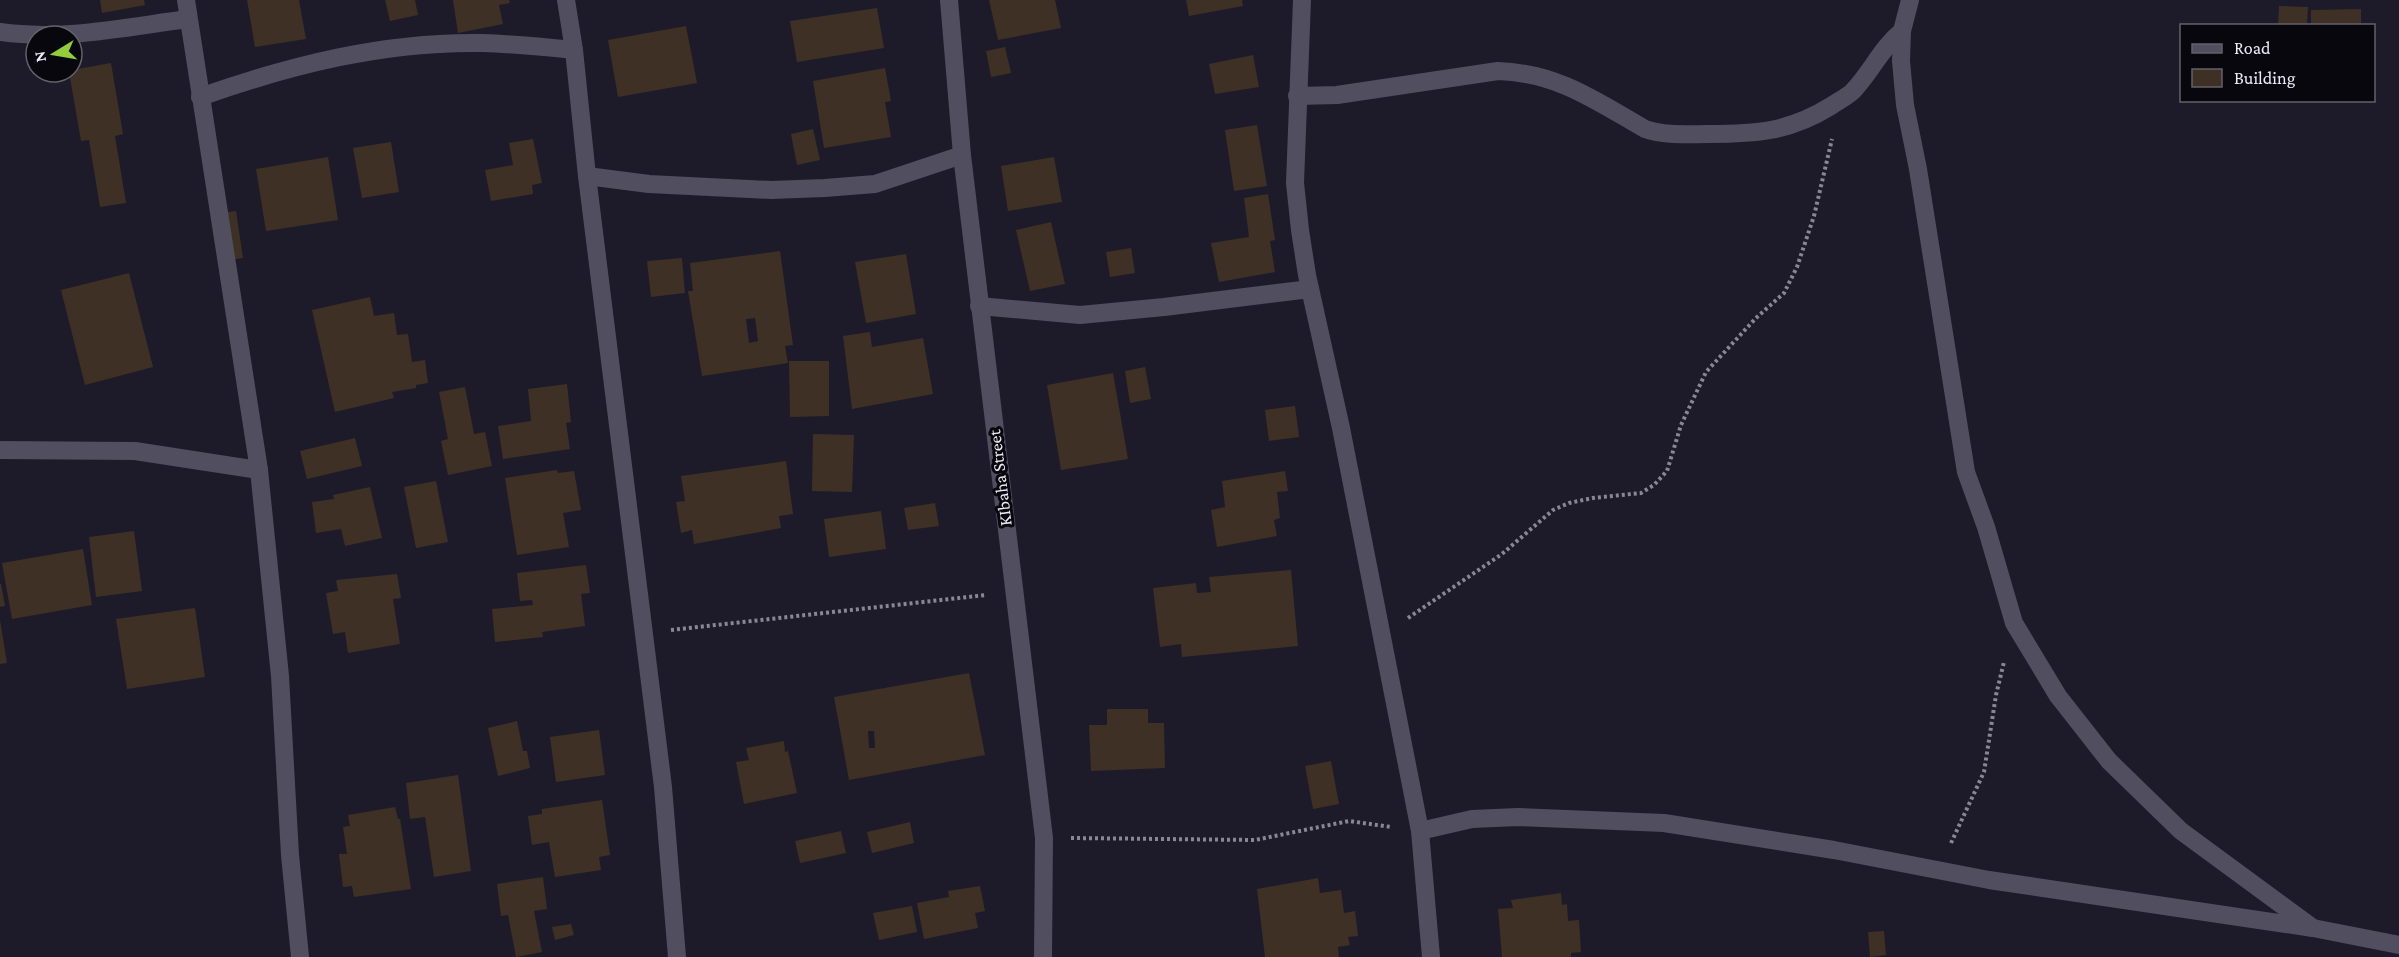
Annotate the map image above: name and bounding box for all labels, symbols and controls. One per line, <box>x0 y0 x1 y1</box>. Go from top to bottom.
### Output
north arrow <box>24 24 84 84</box>
legend <box>2180 24 2375 102</box>
text: Road <box>2234 38 2271 58</box>
text: N <box>30 50 49 64</box>
text: Building <box>2234 68 2296 88</box>
street label: KIbaha Street <box>984 428 1016 527</box>

